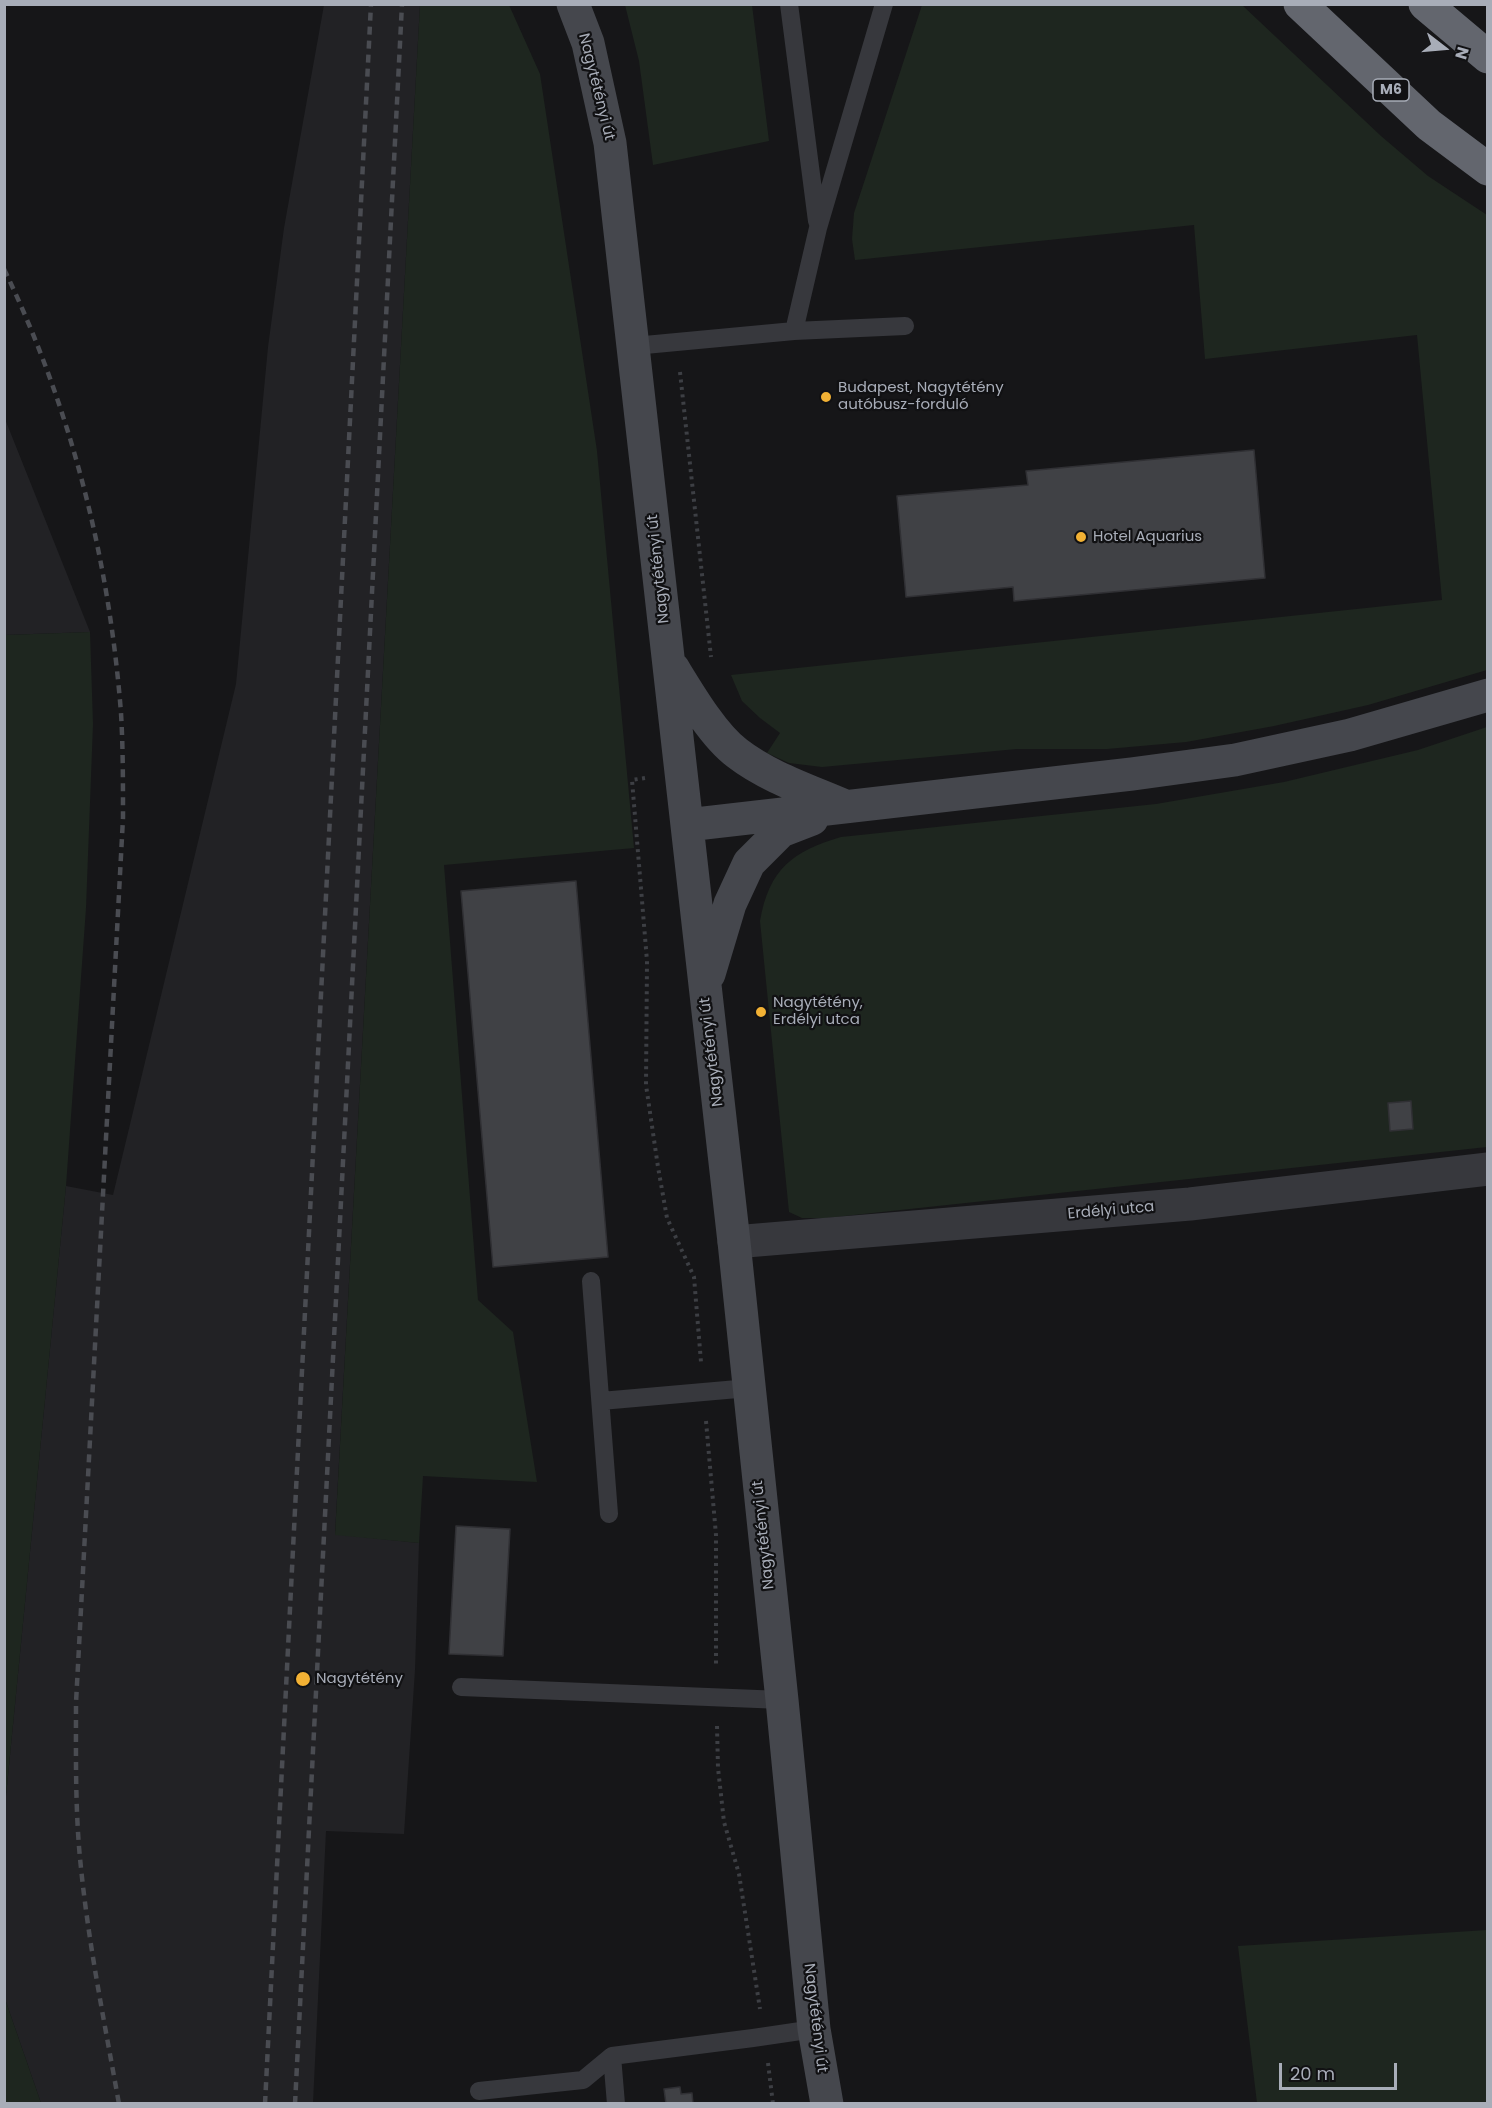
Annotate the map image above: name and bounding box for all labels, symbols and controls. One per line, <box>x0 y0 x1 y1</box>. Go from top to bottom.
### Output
north arrow <box>1414 18 1474 78</box>
street label: Nagytétényi út <box>574 32 618 142</box>
text: N <box>1449 44 1475 62</box>
road number: M6 <box>1373 79 1409 101</box>
place label: Budapest, Nagytétény autóbusz-forduló <box>838 379 1004 414</box>
marker: Budapest, Nagytétény autóbusz-forduló <box>819 390 833 404</box>
street label: Nagytétényi út <box>644 514 674 624</box>
place label: Hotel Aquarius <box>1093 528 1202 546</box>
marker: Hotel Aquarius <box>1074 530 1088 544</box>
place label: Nagytétény, Erdélyi utca <box>773 994 863 1029</box>
street label: Nagytétényi út <box>696 997 728 1107</box>
marker: Nagytétény, Erdélyi utca <box>754 1005 768 1019</box>
street label: Erdélyi utca <box>1067 1198 1155 1224</box>
street label: Nagytétényi út <box>749 1480 779 1590</box>
marker: Nagytétény <box>294 1670 312 1688</box>
place label: Nagytétény <box>316 1670 403 1688</box>
street label: Nagytétényi út <box>799 1963 831 2073</box>
scale bar <box>1282 2051 1400 2089</box>
text: 20 m <box>1290 2061 1335 2086</box>

